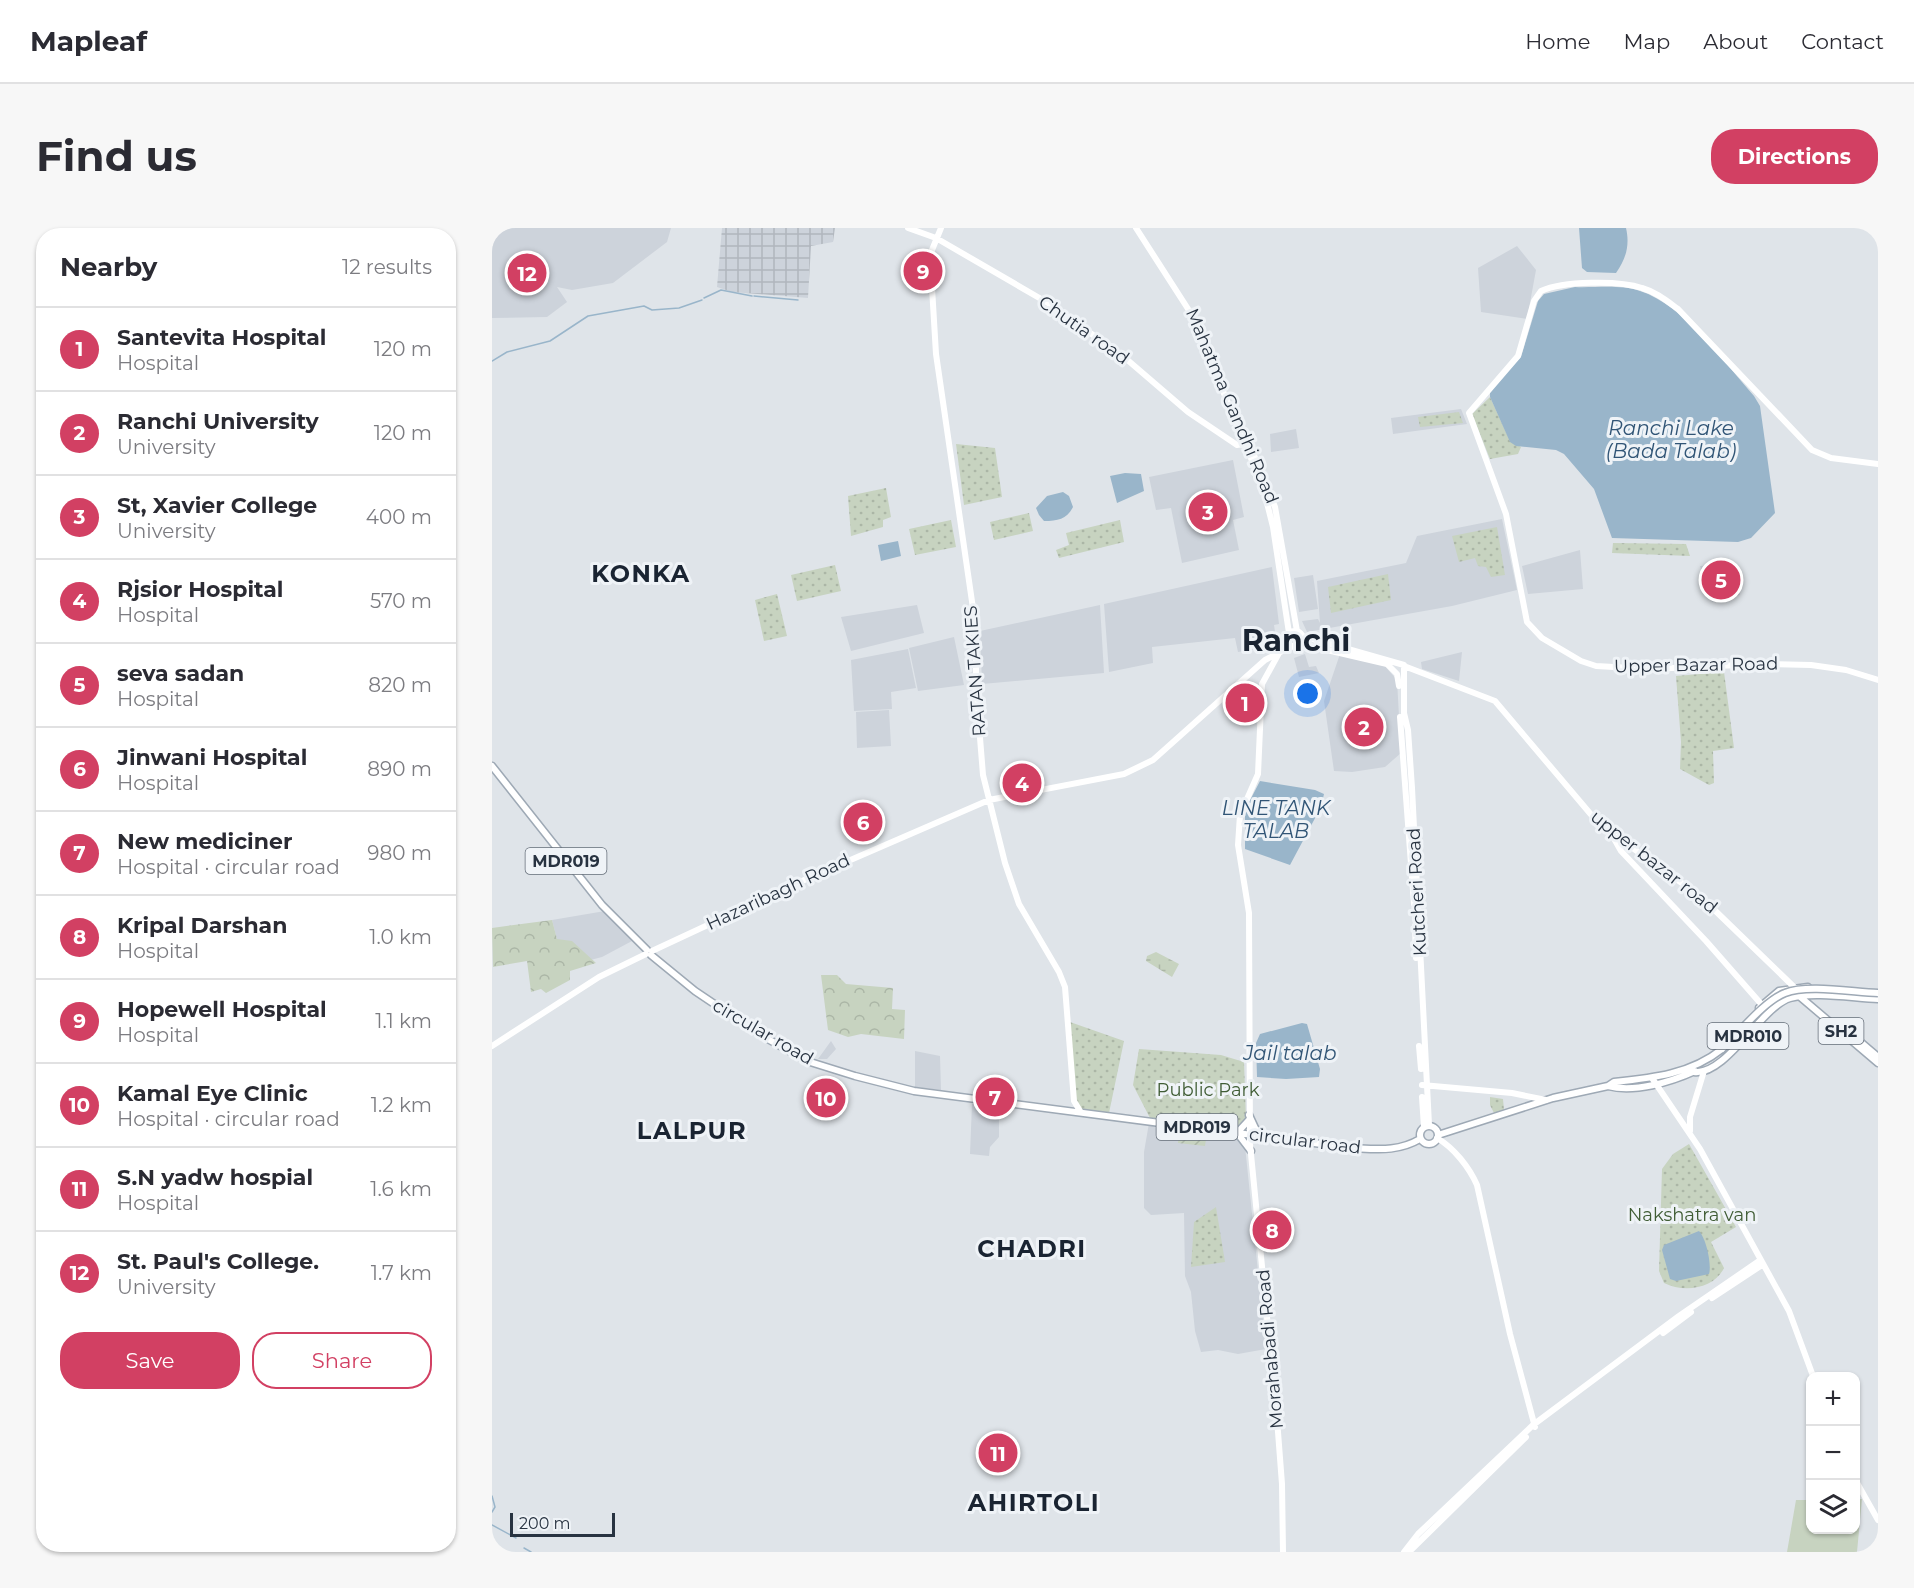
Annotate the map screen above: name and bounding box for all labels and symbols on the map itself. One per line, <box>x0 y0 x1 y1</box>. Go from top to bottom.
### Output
pin: 9 <box>904 248 942 294</box>
pin: 12 <box>507 250 546 296</box>
street label: Chutia road <box>1034 291 1134 369</box>
street label: Mahatma Gandhi Road <box>1181 305 1283 507</box>
water label: Ranchi Lake (Bada Talab) <box>1606 416 1736 463</box>
pin: 3 <box>1188 490 1228 534</box>
pin: 5 <box>1702 558 1740 602</box>
district label: KONKA <box>591 559 691 588</box>
street label: RATAN TAKIES <box>959 605 991 737</box>
district label: Ranchi <box>1242 622 1350 659</box>
street label: Upper Bazar Road <box>1614 653 1778 677</box>
your location <box>1293 679 1322 708</box>
pin: 1 <box>1226 680 1264 726</box>
pin: 2 <box>1344 704 1384 750</box>
pin: 4 <box>1002 760 1042 806</box>
water label: LINE TANK TALAB <box>1222 796 1332 843</box>
pin: 6 <box>844 800 883 844</box>
street label: upper bazar road <box>1586 806 1722 918</box>
street label: Kutcheri Road <box>1403 827 1431 957</box>
road number: MDR019 <box>526 848 607 874</box>
street label: Hazaribagh Road <box>703 849 853 935</box>
street label: circular road <box>709 994 817 1070</box>
road number: SH2 <box>1818 1018 1864 1044</box>
road number: MDR010 <box>1708 1023 1788 1049</box>
water label: Jail talab <box>1242 1041 1337 1065</box>
pin: 7 <box>976 1074 1014 1120</box>
pin: 10 <box>806 1076 846 1120</box>
park label: Public Park <box>1157 1079 1260 1101</box>
road number: MDR019 <box>1156 1114 1238 1140</box>
district label: LALPUR <box>637 1116 747 1145</box>
street label: circular road <box>1248 1123 1362 1159</box>
park label: Nakshatra van <box>1628 1204 1756 1226</box>
pin: 8 <box>1252 1208 1292 1252</box>
district label: CHADRI <box>977 1234 1087 1263</box>
street label: Morahabadi Road <box>1252 1268 1288 1430</box>
pin: 11 <box>978 1430 1018 1476</box>
district label: AHIRTOLI <box>967 1488 1100 1517</box>
scale bar <box>510 1510 615 1538</box>

